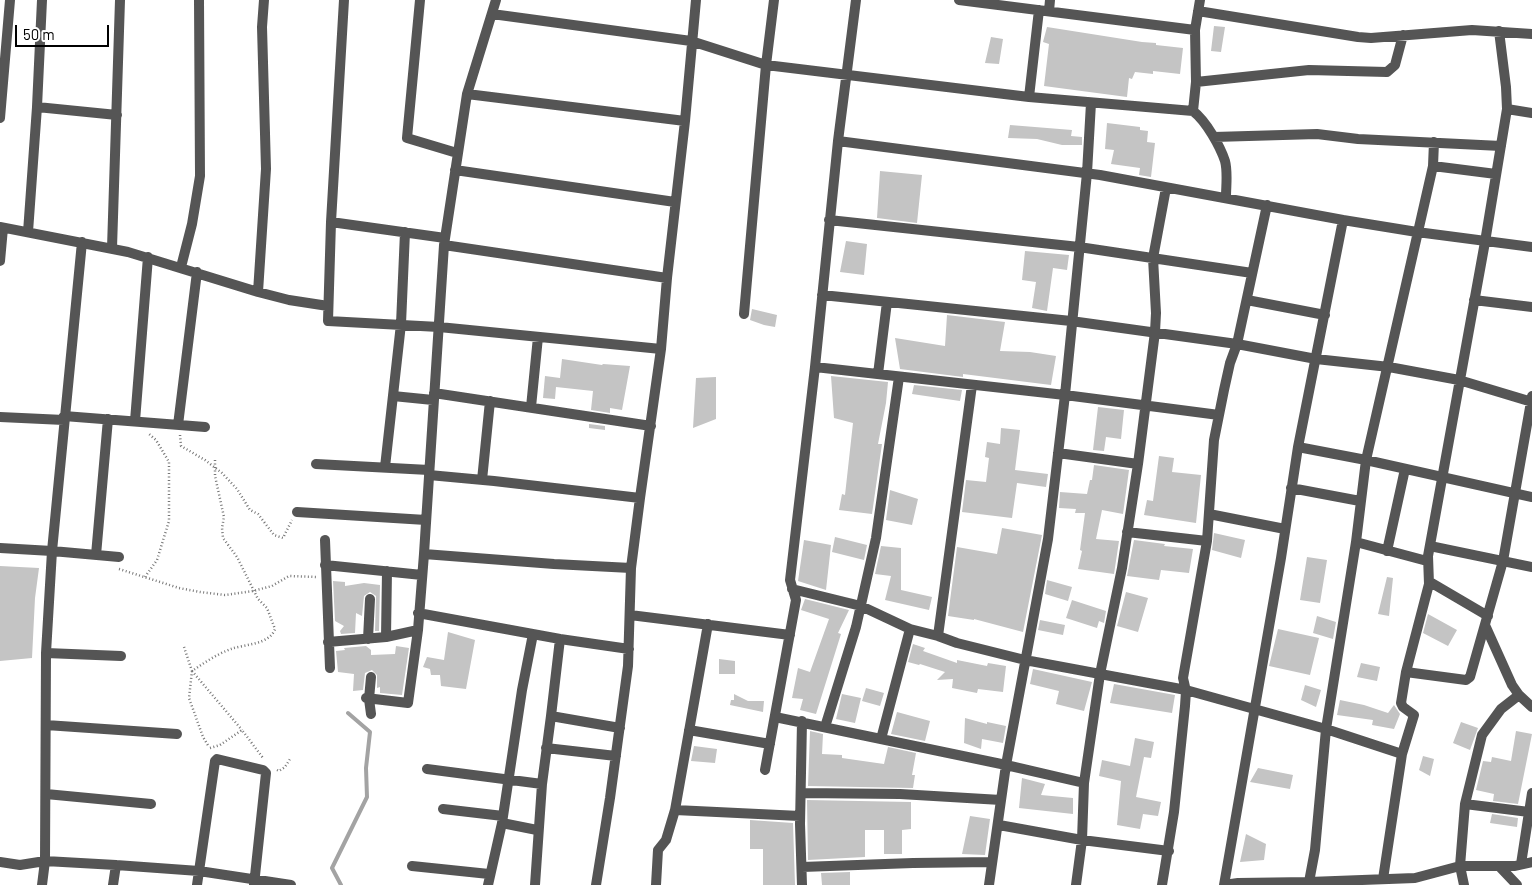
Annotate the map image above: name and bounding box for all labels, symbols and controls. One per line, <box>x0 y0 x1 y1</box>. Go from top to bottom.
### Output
scale bar <box>18 15 111 47</box>
text: 50 m <box>23 25 55 43</box>

